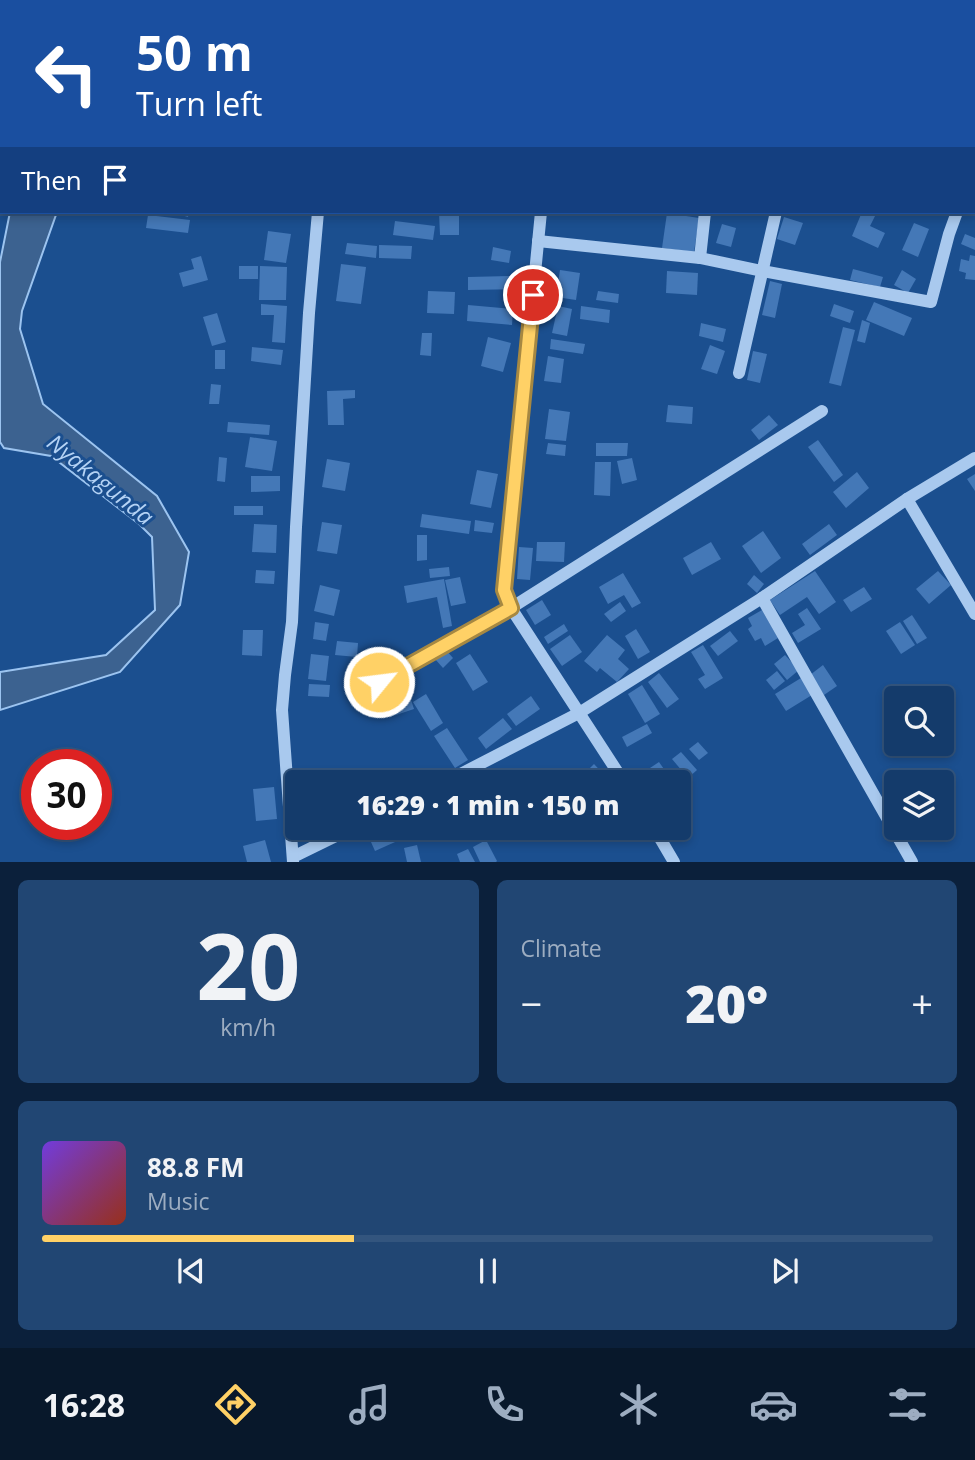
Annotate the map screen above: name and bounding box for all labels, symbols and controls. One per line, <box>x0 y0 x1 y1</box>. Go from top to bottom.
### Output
text: 50 m <box>136 19 253 85</box>
icon: left <box>21 28 112 119</box>
text: Turn left <box>136 82 262 125</box>
icon: arrive <box>96 161 134 199</box>
text: Then <box>21 162 82 198</box>
pin <box>503 265 563 325</box>
icon: arrive <box>514 276 552 314</box>
water label: Nyakagunda <box>41 426 161 532</box>
position arrow <box>342 645 416 719</box>
map controls <box>884 686 954 840</box>
button: search <box>884 686 954 756</box>
speed limit sign: 30 <box>21 749 112 840</box>
button: layers <box>884 770 954 840</box>
text: 16:29 · 1 min · 150 m <box>357 787 619 823</box>
text: 20 <box>196 903 300 1027</box>
text: Climate <box>521 932 602 964</box>
text: 20° <box>685 967 768 1038</box>
text: − <box>521 977 542 1029</box>
text: + <box>911 977 933 1029</box>
text: km/h <box>220 1011 276 1043</box>
text: 88.8 FM <box>147 1149 245 1185</box>
text: Music <box>147 1185 210 1217</box>
icon: previous <box>172 1252 210 1290</box>
icon: pause <box>469 1252 507 1290</box>
icon: next <box>766 1252 804 1290</box>
icon: directions <box>211 1380 260 1429</box>
icon: music <box>345 1380 394 1429</box>
icon: phone <box>480 1380 529 1429</box>
icon: climate <box>614 1380 663 1429</box>
icon: car <box>749 1380 798 1429</box>
icon: filters <box>883 1380 932 1429</box>
text: 16:28 <box>43 1383 125 1426</box>

